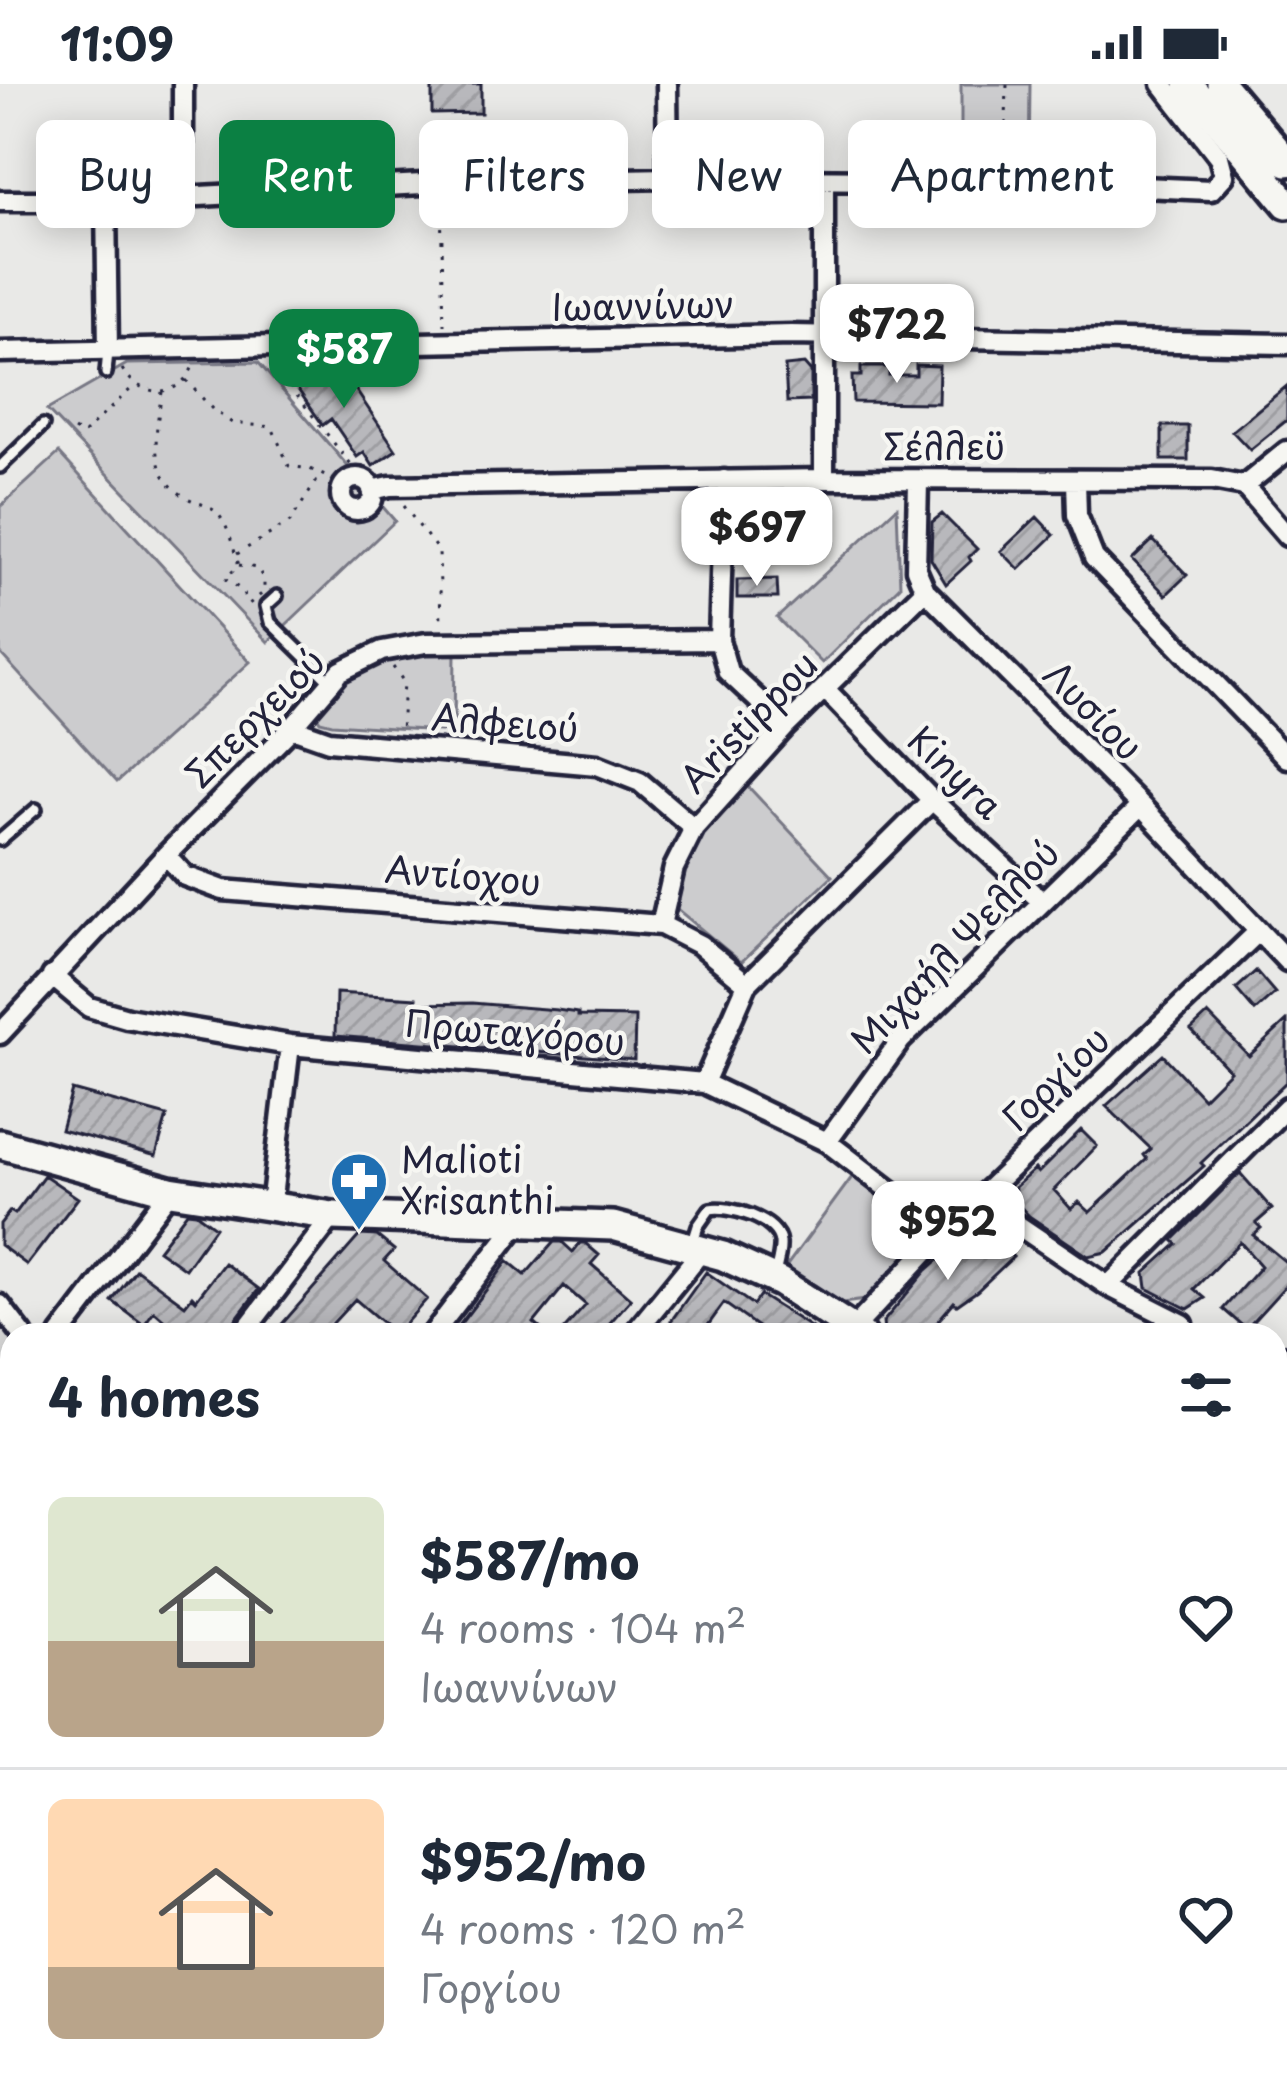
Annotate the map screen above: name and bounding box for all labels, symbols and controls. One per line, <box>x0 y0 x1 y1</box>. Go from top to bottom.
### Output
text: 11:09 <box>60 8 174 76</box>
chip: Buy <box>36 120 195 228</box>
chip: Rent <box>219 120 395 228</box>
chip: Filters <box>419 120 628 228</box>
chip: New <box>652 120 824 228</box>
chip: Apartment <box>848 120 1156 228</box>
street label: Ιωαννίνων <box>551 275 735 333</box>
pin: $722 <box>826 284 968 386</box>
text: $722 <box>847 293 947 352</box>
pin: $587 <box>273 309 415 411</box>
text: $587 <box>296 318 392 377</box>
street label: Σέλλεϋ <box>883 418 1005 472</box>
pin: $697 <box>686 487 828 589</box>
text: $697 <box>708 496 806 555</box>
street label: Σπερχειού <box>172 635 336 799</box>
street label: Aristippou <box>666 638 829 804</box>
street label: Λυσίου <box>1032 648 1156 772</box>
street label: Αλφειού <box>429 688 581 754</box>
street label: Kinyra <box>897 713 1016 831</box>
street label: Μιχαήλ Ψελλού <box>837 826 1070 1065</box>
street label: Αντίοχου <box>383 840 544 908</box>
street label: Πρωταγόρου <box>403 995 627 1068</box>
street label: Γοργίου <box>989 1013 1121 1142</box>
place label: Malioti Xrisanthi <box>401 1131 554 1226</box>
pharmacy icon: Malioti Xrisanthi <box>328 1150 390 1232</box>
pin: $952 <box>877 1181 1019 1283</box>
text: $952 <box>899 1190 997 1249</box>
text: 4 homes <box>48 1357 260 1434</box>
icon: filters <box>1173 1362 1239 1428</box>
text: $587/mo <box>420 1520 639 1597</box>
icon: home <box>144 1545 288 1689</box>
icon: heart <box>1173 1584 1239 1650</box>
text: 4 rooms · 104 m² <box>420 1597 746 1656</box>
text: Ιωαννίνων <box>420 1656 618 1715</box>
text: $952/mo <box>420 1821 646 1898</box>
icon: home <box>144 1847 288 1991</box>
icon: heart <box>1173 1886 1239 1952</box>
text: 4 rooms · 120 m² <box>420 1898 746 1957</box>
text: Γοργίου <box>420 1957 562 2016</box>

